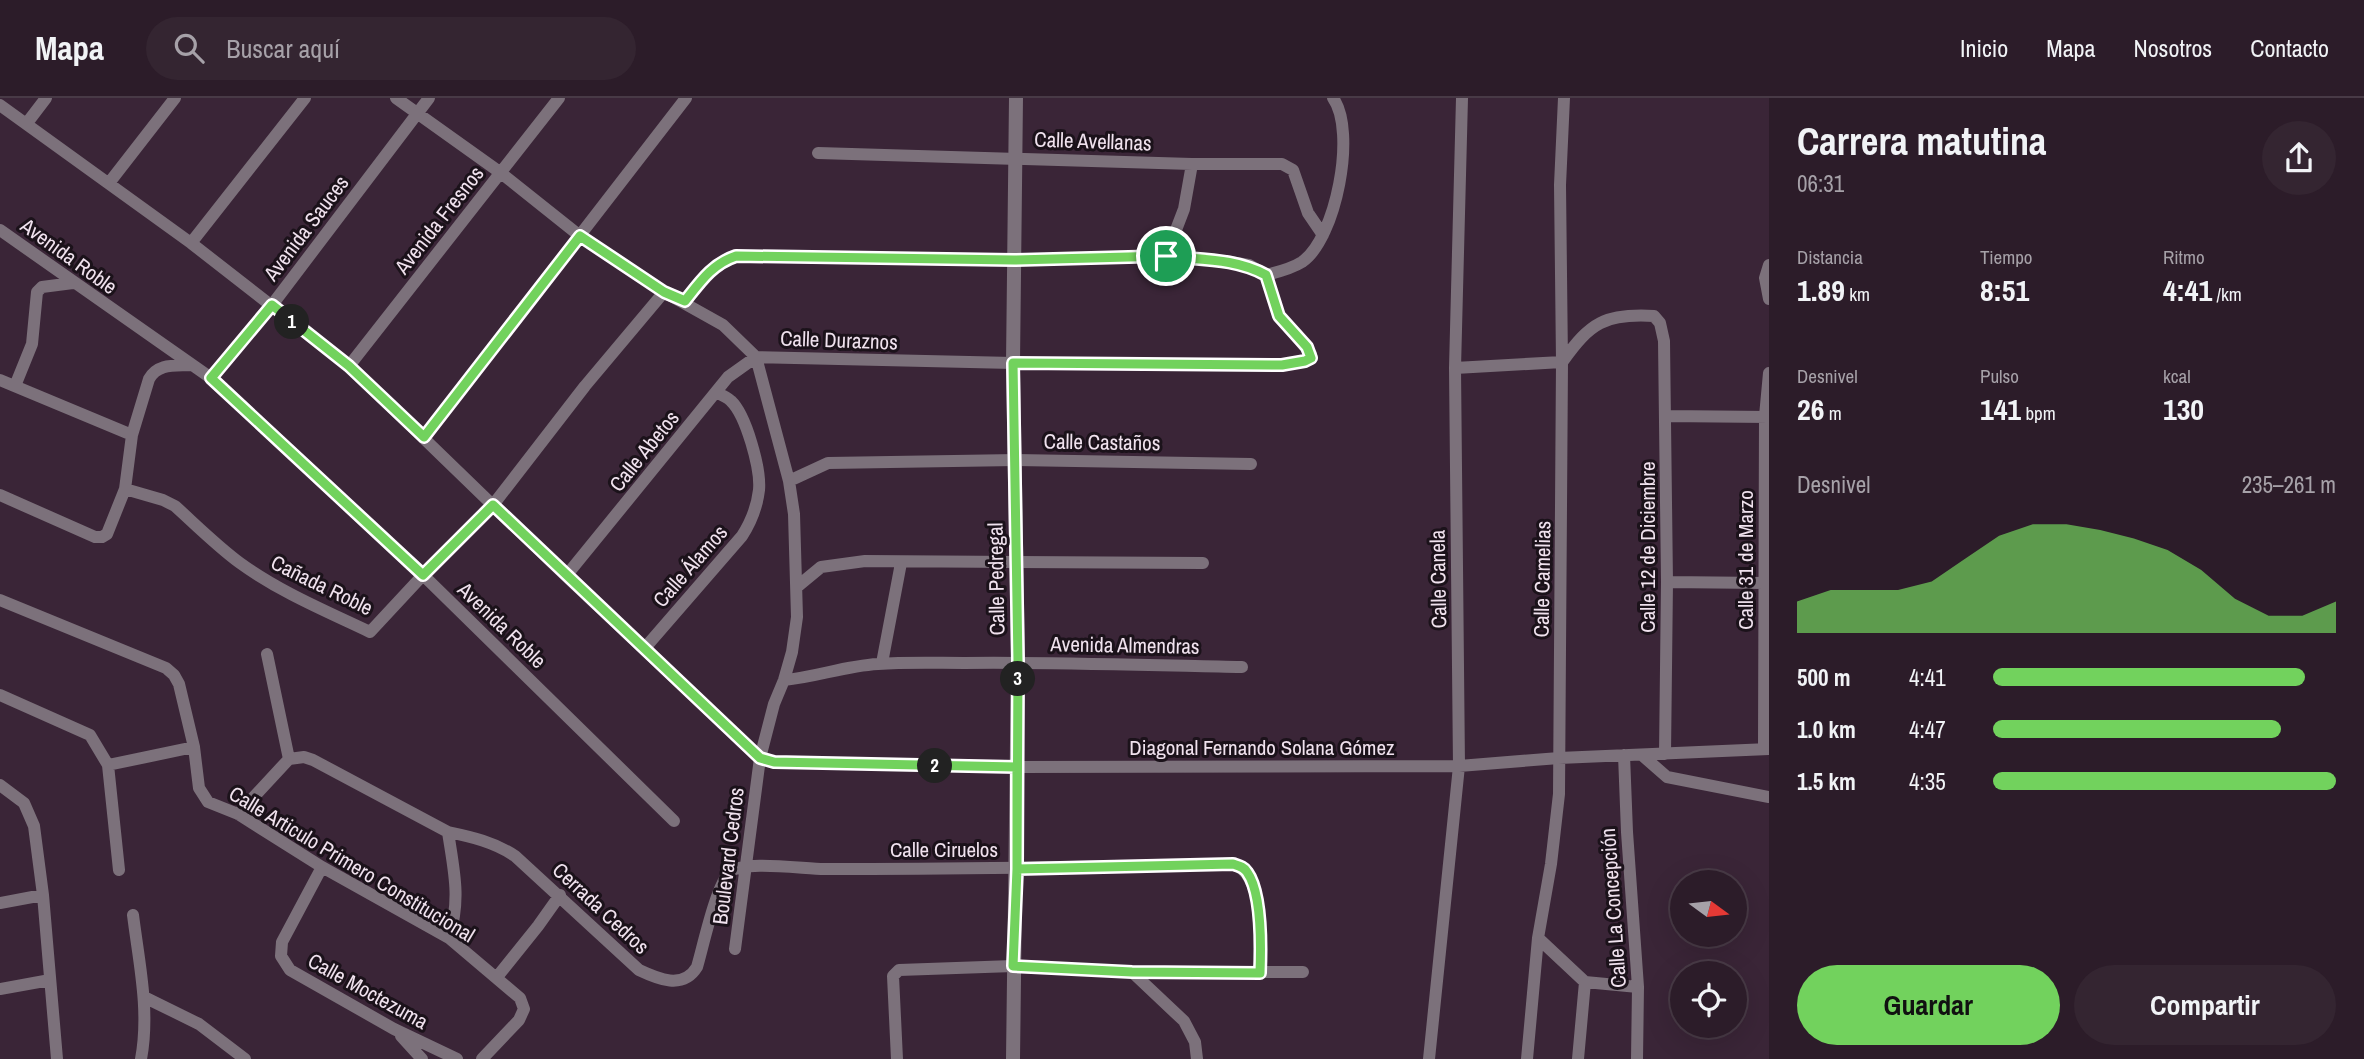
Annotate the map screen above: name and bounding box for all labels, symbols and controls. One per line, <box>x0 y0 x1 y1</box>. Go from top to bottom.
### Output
search box <box>146 17 636 80</box>
text: Mapa <box>35 26 104 70</box>
icon: search <box>170 29 208 67</box>
text: Buscar aquí <box>226 31 340 66</box>
text: Inicio <box>1960 32 2008 64</box>
text: Mapa <box>2046 32 2095 64</box>
text: Nosotros <box>2133 32 2212 64</box>
text: Contacto <box>2250 32 2329 64</box>
text: Carrera matutina <box>1797 116 2046 167</box>
button: share <box>2262 121 2336 195</box>
street label: Calle Avellanas <box>1034 124 1152 158</box>
street label: Avenida Fresnos <box>387 160 490 281</box>
text: 06:31 <box>1797 168 1844 199</box>
street label: Avenida Sauces <box>256 169 355 287</box>
street label: Avenida Roble <box>14 211 123 301</box>
pin <box>1136 226 1196 286</box>
icon: arrive <box>1147 237 1185 275</box>
text: Distancia <box>1797 244 1863 270</box>
text: Tiempo <box>1980 244 2032 270</box>
text: Ritmo <box>2163 244 2205 270</box>
text: 1.89 <box>1797 270 1845 310</box>
text: 8:51 <box>1980 270 2029 310</box>
text: 4:41 <box>2163 270 2212 310</box>
text: km <box>1845 281 1870 307</box>
text: /km <box>2212 281 2242 307</box>
pin: 1 <box>274 304 310 340</box>
text: 1 <box>287 308 296 334</box>
street label: Calle Duraznos <box>780 323 898 357</box>
text: Desnivel <box>1797 363 1858 389</box>
text: Pulso <box>1980 363 2019 389</box>
text: kcal <box>2163 363 2191 389</box>
text: 26 <box>1797 389 1824 429</box>
text: 141 <box>1980 389 2021 429</box>
text: 130 <box>2163 389 2204 429</box>
text: m <box>1824 400 1842 426</box>
text: bpm <box>2021 400 2056 426</box>
street label: Calle Abetos <box>602 404 686 498</box>
street label: Calle Castaños <box>1043 426 1161 458</box>
street label: Calle 12 de Diciembre <box>1633 461 1662 633</box>
text: Desnivel <box>1797 469 1870 500</box>
text: 235–261 m <box>2242 469 2336 500</box>
street label: Calle 31 de Marzo <box>1731 490 1760 630</box>
street label: Calle Álamos <box>646 519 734 613</box>
street label: Calle Camelias <box>1526 520 1558 638</box>
street label: Calle Pedregal <box>981 522 1011 636</box>
street label: Calle Canela <box>1423 529 1453 629</box>
street label: Cañada Roble <box>266 548 378 622</box>
street label: Avenida Roble <box>451 575 553 675</box>
street label: Avenida Almendras <box>1049 629 1200 661</box>
pin: 3 <box>1000 662 1036 696</box>
text: 500 m <box>1797 662 1850 693</box>
text: 4:41 <box>1909 662 1946 693</box>
text: 3 <box>1013 665 1022 691</box>
text: 1.0 km <box>1797 714 1856 745</box>
text: 4:47 <box>1909 714 1946 745</box>
street label: Diagonal Fernando Solana Gómez <box>1129 733 1395 762</box>
pin: 2 <box>918 748 953 784</box>
text: 2 <box>930 752 939 778</box>
text: 1.5 km <box>1797 766 1856 797</box>
text: 4:35 <box>1909 766 1946 797</box>
street label: Calle Articulo Primero Constitucional <box>224 779 480 949</box>
street label: Boulevard Cedros <box>705 786 751 926</box>
street label: Calle La Concepción <box>1593 827 1633 989</box>
street label: Calle Ciruelos <box>890 835 998 864</box>
street label: Cerrada Cedros <box>546 856 656 960</box>
north arrow <box>1670 870 1746 947</box>
map controls <box>1670 870 1747 1038</box>
street label: Calle Moctezuma <box>303 946 434 1036</box>
button: locate <box>1670 961 1747 1038</box>
button: Guardar <box>1797 965 2060 1045</box>
button: Compartir <box>2074 965 2336 1045</box>

